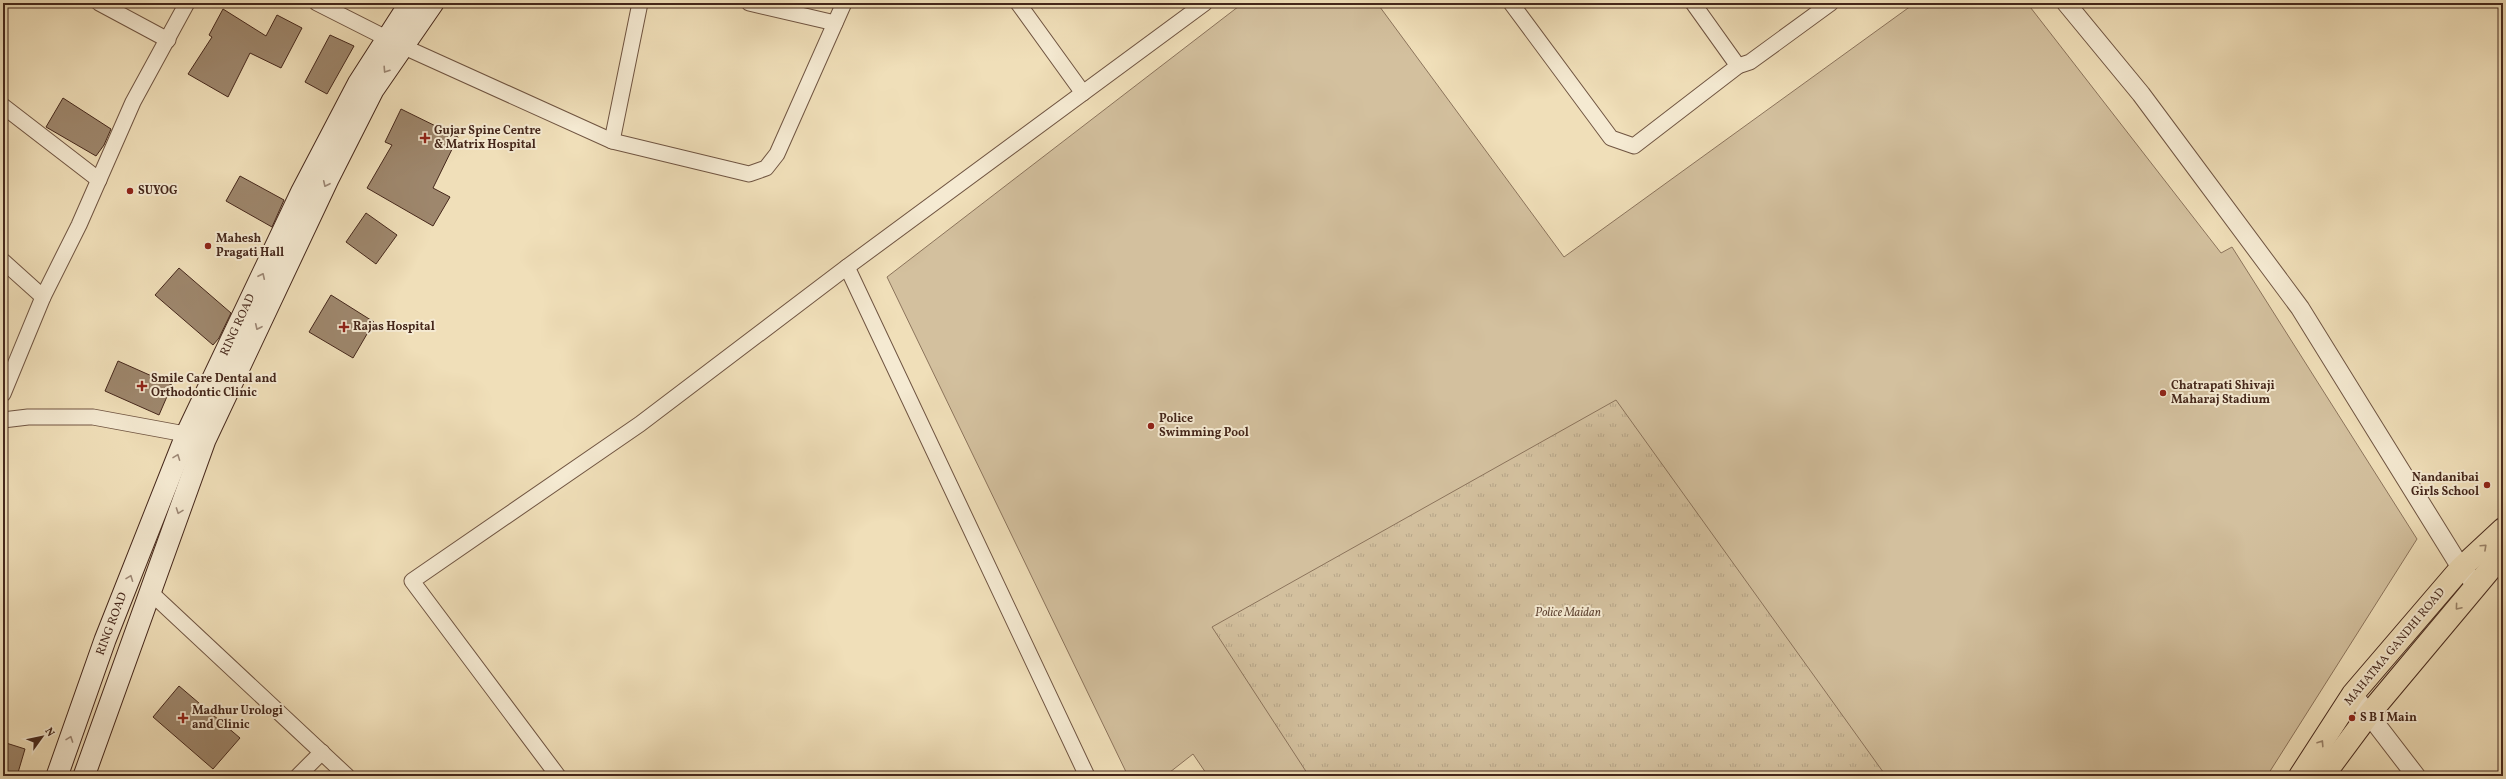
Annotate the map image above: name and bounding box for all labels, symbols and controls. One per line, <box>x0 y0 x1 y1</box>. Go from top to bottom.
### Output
one-way arrow <box>384 65 391 72</box>
place label: Gujar Spine Centre & Matrix Hospital <box>434 123 541 153</box>
marker: Gujar Spine Centre & Matrix Hospital <box>419 132 431 144</box>
one-way arrow <box>323 180 331 188</box>
place label: SUYOG <box>138 183 178 199</box>
marker: SUYOG <box>125 186 135 196</box>
place label: Mahesh Pragati Hall <box>216 231 284 261</box>
marker: Mahesh Pragati Hall <box>203 241 213 251</box>
one-way arrow <box>257 272 265 280</box>
street label: RING ROAD <box>217 291 259 359</box>
place label: Rajas Hospital <box>353 319 435 335</box>
marker: Rajas Hospital <box>338 321 350 333</box>
one-way arrow <box>255 323 263 330</box>
place label: Smile Care Dental and Orthodontic Clinic <box>151 371 277 401</box>
place label: Chatrapati Shivaji Maharaj Stadium <box>2171 378 2275 408</box>
marker: Smile Care Dental and Orthodontic Clinic <box>136 380 148 392</box>
marker: Chatrapati Shivaji Maharaj Stadium <box>2158 388 2168 398</box>
place label: Police Swimming Pool <box>1159 411 1249 441</box>
marker: Police Swimming Pool <box>1146 421 1156 431</box>
one-way arrow <box>173 453 181 460</box>
place label: Nandanibai Girls School <box>2411 470 2479 500</box>
marker: Nandanibai Girls School <box>2482 480 2492 490</box>
one-way arrow <box>175 507 183 514</box>
one-way arrow <box>2479 544 2487 551</box>
one-way arrow <box>125 574 133 581</box>
street label: MAHATMA GANDHI ROAD <box>2341 585 2449 709</box>
street label: RING ROAD <box>93 590 131 658</box>
one-way arrow <box>2456 602 2463 610</box>
park label: Police Maidan <box>1535 605 1601 621</box>
place label: Madhur Urologi and Clinic <box>192 703 283 733</box>
place label: S B I Main <box>2360 710 2417 726</box>
marker: Madhur Urologi and Clinic <box>177 712 189 724</box>
marker: S B I Main <box>2347 713 2357 723</box>
north arrow <box>22 717 62 757</box>
text: N <box>41 725 58 740</box>
one-way arrow <box>66 736 74 743</box>
one-way arrow <box>2316 740 2324 747</box>

